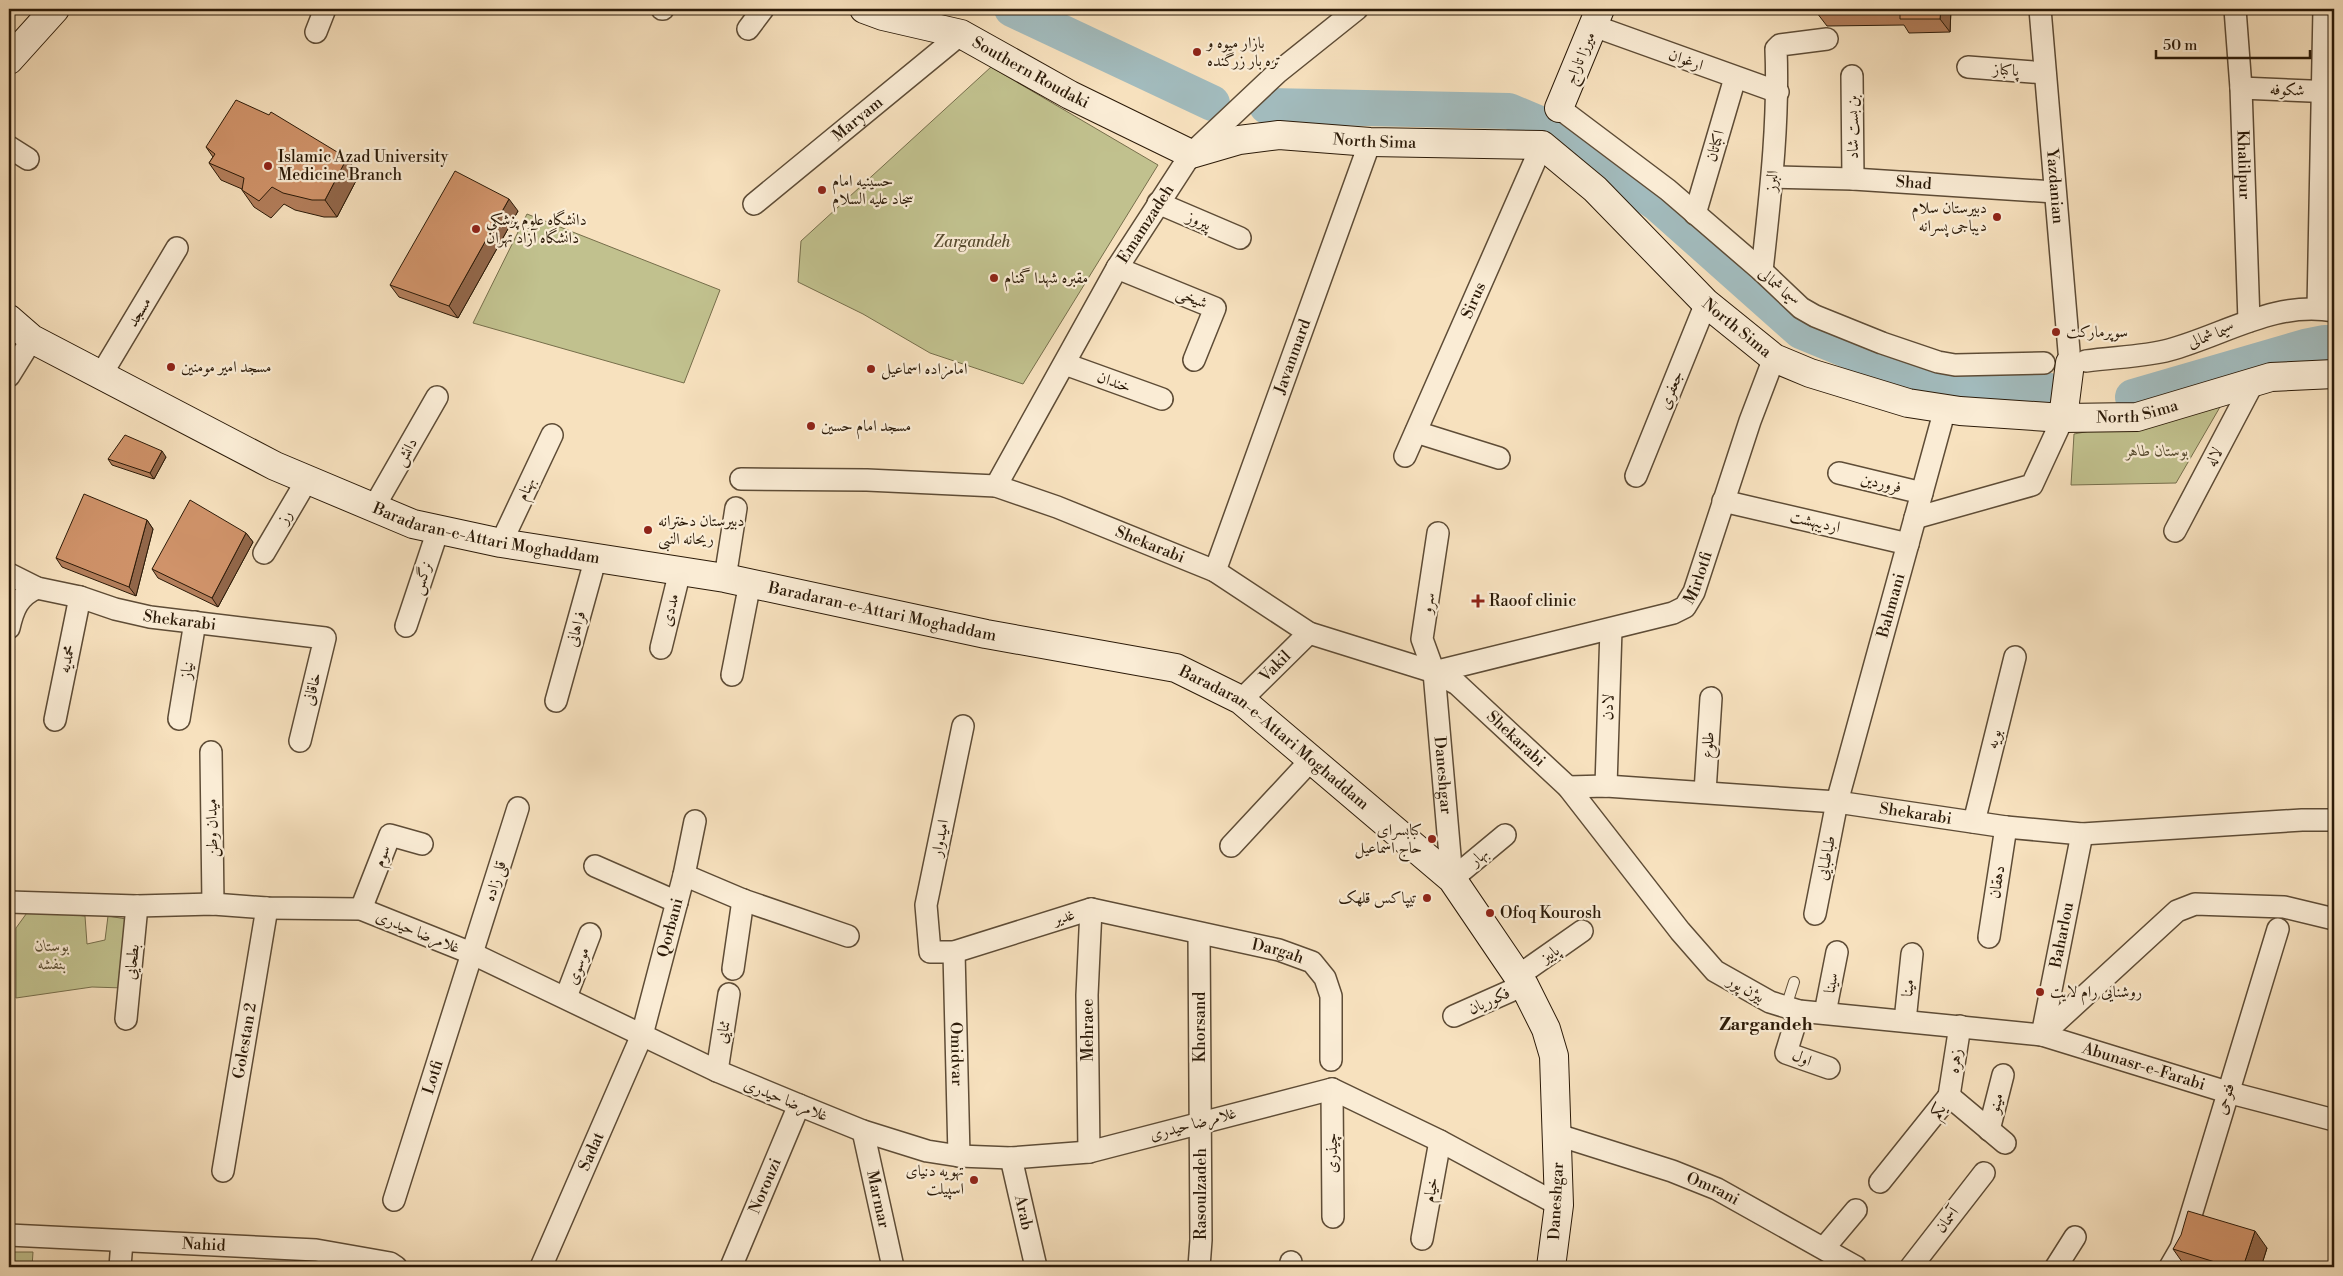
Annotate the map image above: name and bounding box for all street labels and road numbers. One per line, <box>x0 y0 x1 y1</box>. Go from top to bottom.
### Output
street label: میرزا تاراج <box>1560 29 1604 89</box>
street label: Southern Roudaki <box>969 32 1093 113</box>
street label: ارغوان <box>1666 45 1706 75</box>
street label: پاکباز <box>1990 59 2021 82</box>
street label: شکوفه <box>2269 79 2305 101</box>
street label: Maryam <box>828 92 887 146</box>
street label: بن بست شاد <box>1843 95 1863 159</box>
street label: اکباتان <box>1701 128 1729 164</box>
street label: North Sima <box>1332 129 1417 153</box>
street label: Khalilpur <box>2232 130 2255 200</box>
street label: Yazdanian <box>2042 147 2068 225</box>
street label: البرز <box>1761 169 1783 195</box>
street label: Shad <box>1895 172 1932 194</box>
street label: Emamzadeh <box>1113 180 1179 267</box>
street label: پیروز <box>1182 206 1215 236</box>
street label: سیما شمالی <box>1754 263 1804 311</box>
street label: Sirus <box>1457 279 1490 322</box>
street label: شیخی <box>1173 283 1211 314</box>
street label: مسجد <box>122 293 156 331</box>
street label: North Sima <box>1698 294 1776 362</box>
street label: Javanmard <box>1269 316 1315 398</box>
street label: سیما شمالی <box>2185 317 2237 353</box>
street label: خندان <box>1094 367 1134 397</box>
street label: جعفری <box>1654 368 1688 412</box>
street label: North Sima <box>2096 395 2181 428</box>
street label: دانش <box>390 434 422 470</box>
street label: لاله <box>2201 444 2227 470</box>
street label: فروردین <box>1859 469 1903 497</box>
street label: بهنام <box>512 474 544 505</box>
street label: Baradaran-e-Attari Moghaddam <box>369 498 601 568</box>
street label: رز <box>272 506 297 529</box>
street label: اردیبهشت <box>1788 506 1842 538</box>
street label: Shekarabi <box>1112 522 1188 568</box>
street label: Mirlotfi <box>1679 548 1717 608</box>
street label: نرگس <box>407 559 437 597</box>
street label: Bahmani <box>1872 571 1909 641</box>
street label: Baradaran-e-Attari Moghaddam <box>766 577 998 646</box>
street label: مددی <box>656 591 684 629</box>
street label: سرو <box>1416 591 1439 617</box>
street label: Shekarabi <box>141 606 217 635</box>
street label: فراهانی <box>562 609 590 649</box>
street label: محمدیه <box>54 643 80 675</box>
street label: Vakil <box>1254 646 1295 687</box>
street label: نیاز <box>175 660 198 682</box>
street label: Baradaran-e-Attari Moghaddam <box>1175 661 1373 814</box>
street label: خاقانی <box>298 670 326 708</box>
street label: لادن <box>1598 693 1618 721</box>
street label: Shekarabi <box>1482 706 1550 771</box>
street label: بویه <box>1982 727 2006 751</box>
street label: طلوع <box>1697 731 1722 759</box>
street label: Daneshgar <box>1430 736 1456 815</box>
street label: میدان وطن <box>201 798 224 858</box>
street label: Shekarabi <box>1878 798 1953 829</box>
street label: امیدوار <box>926 818 953 860</box>
street label: طباطبایی <box>1812 834 1840 882</box>
street label: سوم <box>369 842 399 871</box>
street label: بهار <box>1464 843 1493 872</box>
street label: قلی زاده <box>479 858 512 904</box>
street label: دهقان <box>1985 864 2009 900</box>
street label: Qorbani <box>653 896 688 959</box>
street label: Baharlou <box>2045 900 2078 971</box>
street label: غدیر <box>1049 904 1077 930</box>
street label: غلامرضا حیدری <box>373 906 463 959</box>
street label: Dargah <box>1250 934 1307 968</box>
street label: پاییز <box>1535 940 1565 969</box>
street label: بطحایی <box>120 943 144 981</box>
street label: موسوی <box>562 944 594 988</box>
street label: بیژن پور <box>1722 970 1768 1008</box>
street label: سینا <box>1819 971 1843 995</box>
street label: مینا <box>1897 978 1919 998</box>
street label: فکوریان <box>1465 983 1513 1019</box>
street label: Khorsand <box>1190 992 1210 1062</box>
street label: Mehraee <box>1078 999 1098 1061</box>
street label: Golestan 2 <box>229 1001 261 1080</box>
street label: ثنایی <box>711 1019 735 1045</box>
street label: Omidvar <box>946 1022 967 1086</box>
street label: Abunasr-e-Farabi <box>2079 1038 2208 1095</box>
street label: اول <box>1789 1045 1815 1071</box>
street label: زهره <box>1943 1047 1967 1075</box>
street label: Lotfi <box>418 1057 448 1097</box>
street label: غلامرضا حیدری <box>741 1074 831 1127</box>
street label: فتوحی <box>2211 1081 2239 1117</box>
street label: مینو <box>1983 1091 2008 1117</box>
street label: یکم <box>1926 1098 1955 1126</box>
street label: غلامرضا حیدری <box>1147 1103 1239 1146</box>
street label: Sadat <box>574 1129 609 1174</box>
street label: چیذری <box>1322 1133 1342 1173</box>
street label: Rasoulzadeh <box>1191 1148 1211 1240</box>
street label: Norouzi <box>745 1155 786 1217</box>
street label: Daneshgar <box>1544 1161 1568 1240</box>
street label: Omrani <box>1683 1168 1743 1210</box>
street label: Marmar <box>862 1169 894 1230</box>
street label: خیام <box>1419 1176 1447 1205</box>
street label: Arab <box>1010 1192 1037 1232</box>
street label: آسمان <box>1931 1202 1964 1237</box>
street label: Nahid <box>181 1233 226 1256</box>

